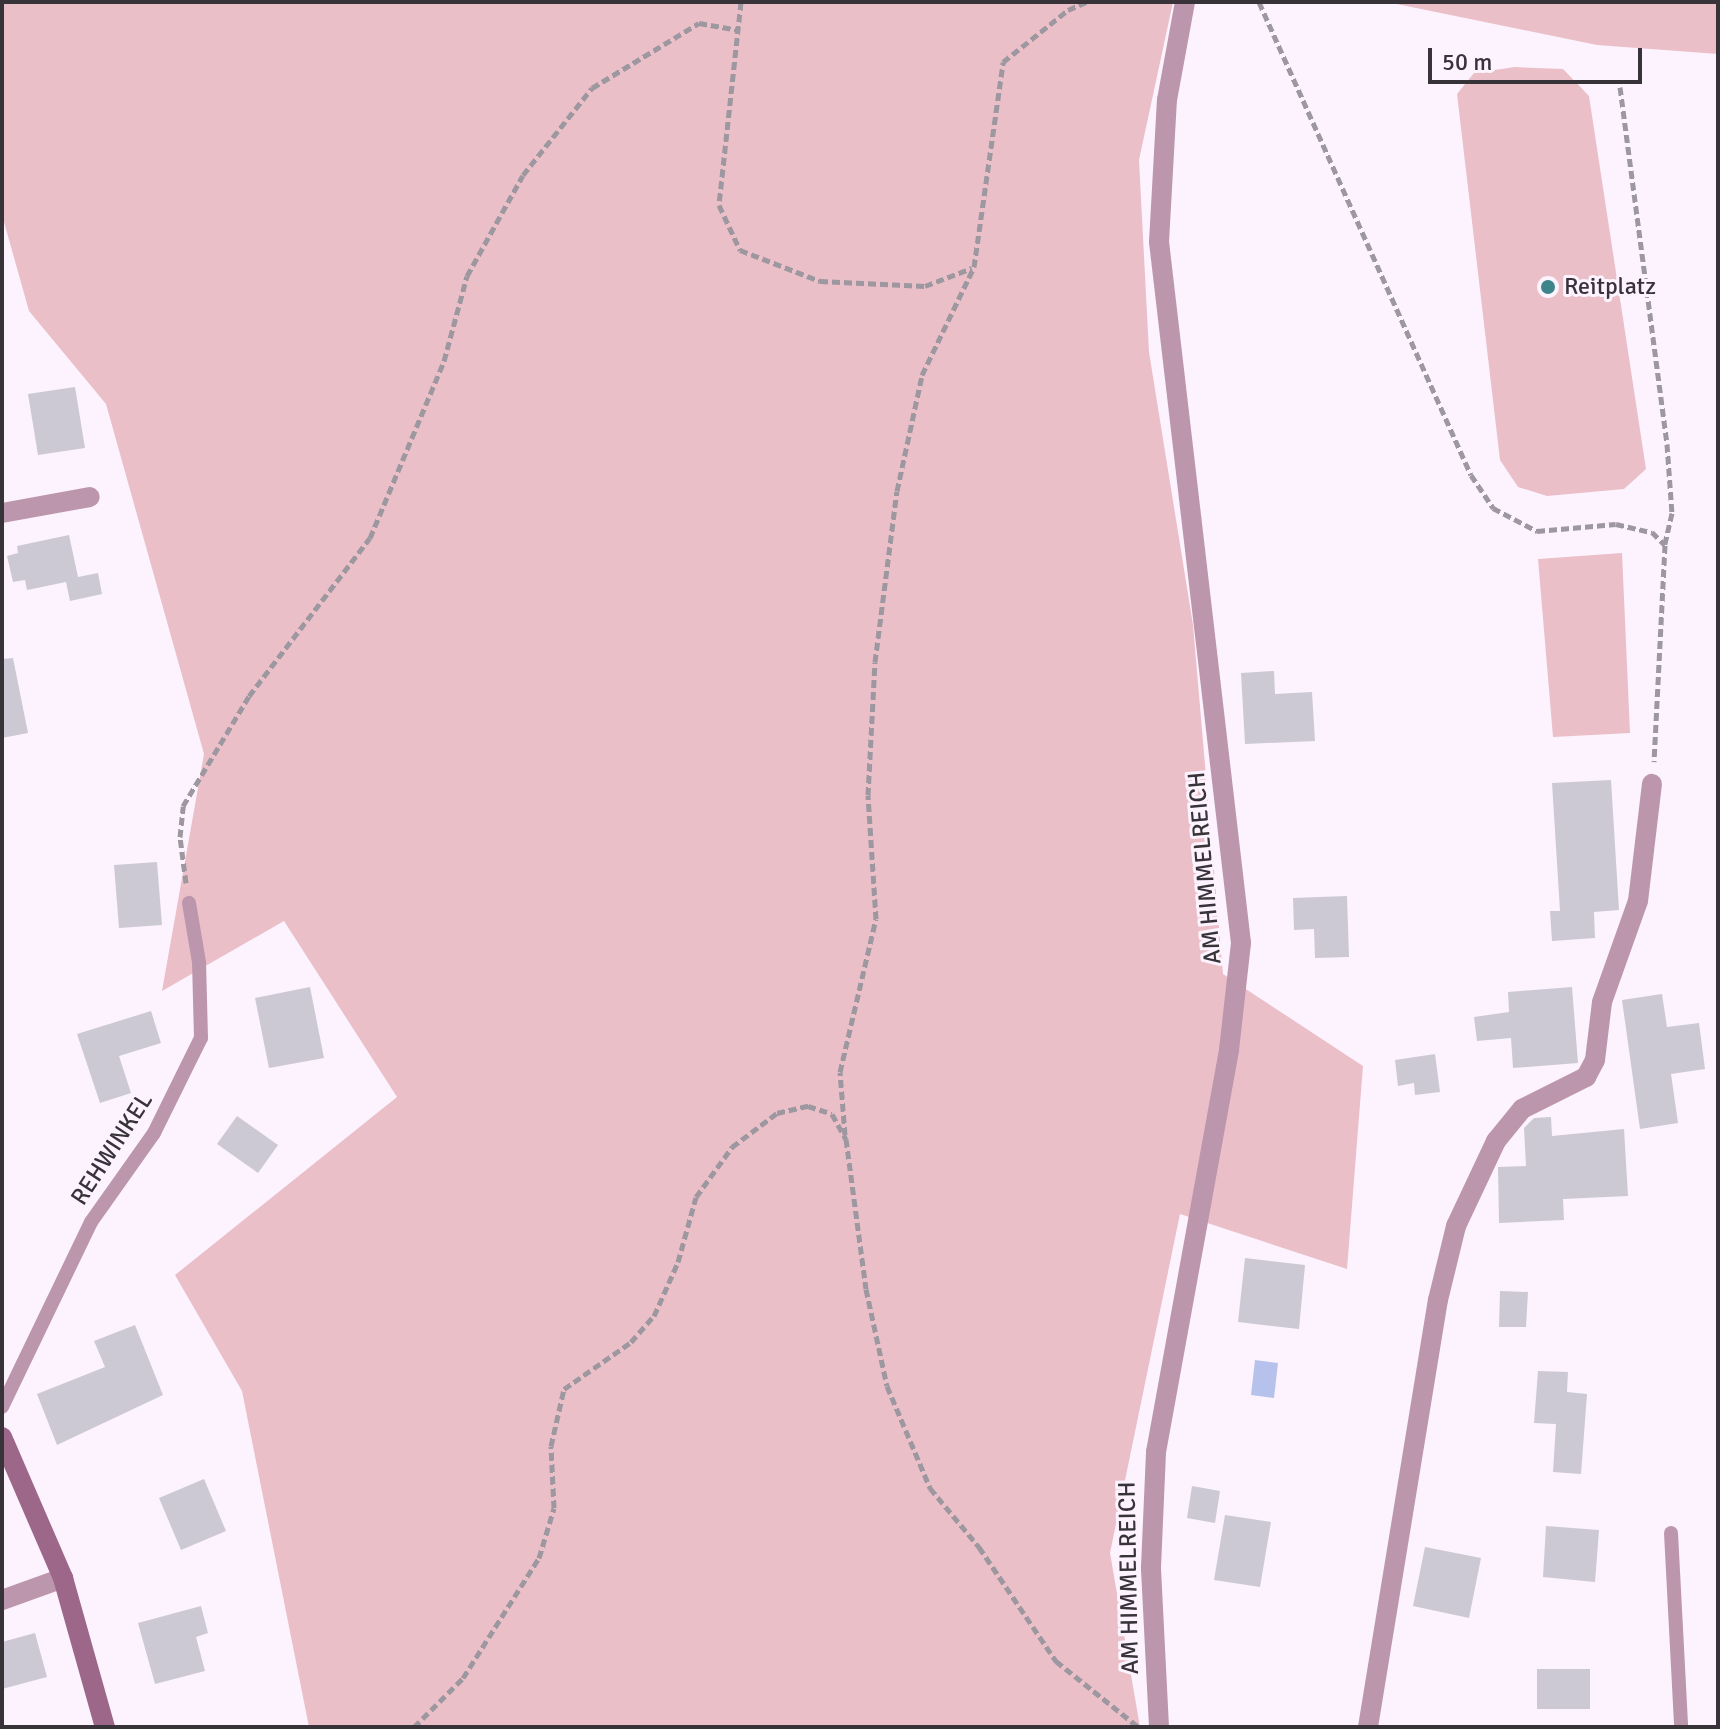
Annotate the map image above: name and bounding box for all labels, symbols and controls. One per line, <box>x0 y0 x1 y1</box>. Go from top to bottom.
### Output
scale bar <box>1432 32 1646 82</box>
text: 50 m <box>1442 47 1492 77</box>
place label: Reitplatz <box>1564 273 1656 301</box>
marker: Reitplatz <box>1539 278 1557 296</box>
street label: AM HIMMELREICH <box>1182 771 1228 965</box>
street label: REHWINKEL <box>65 1087 159 1211</box>
street label: AM HIMMELREICH <box>1113 1481 1145 1675</box>

